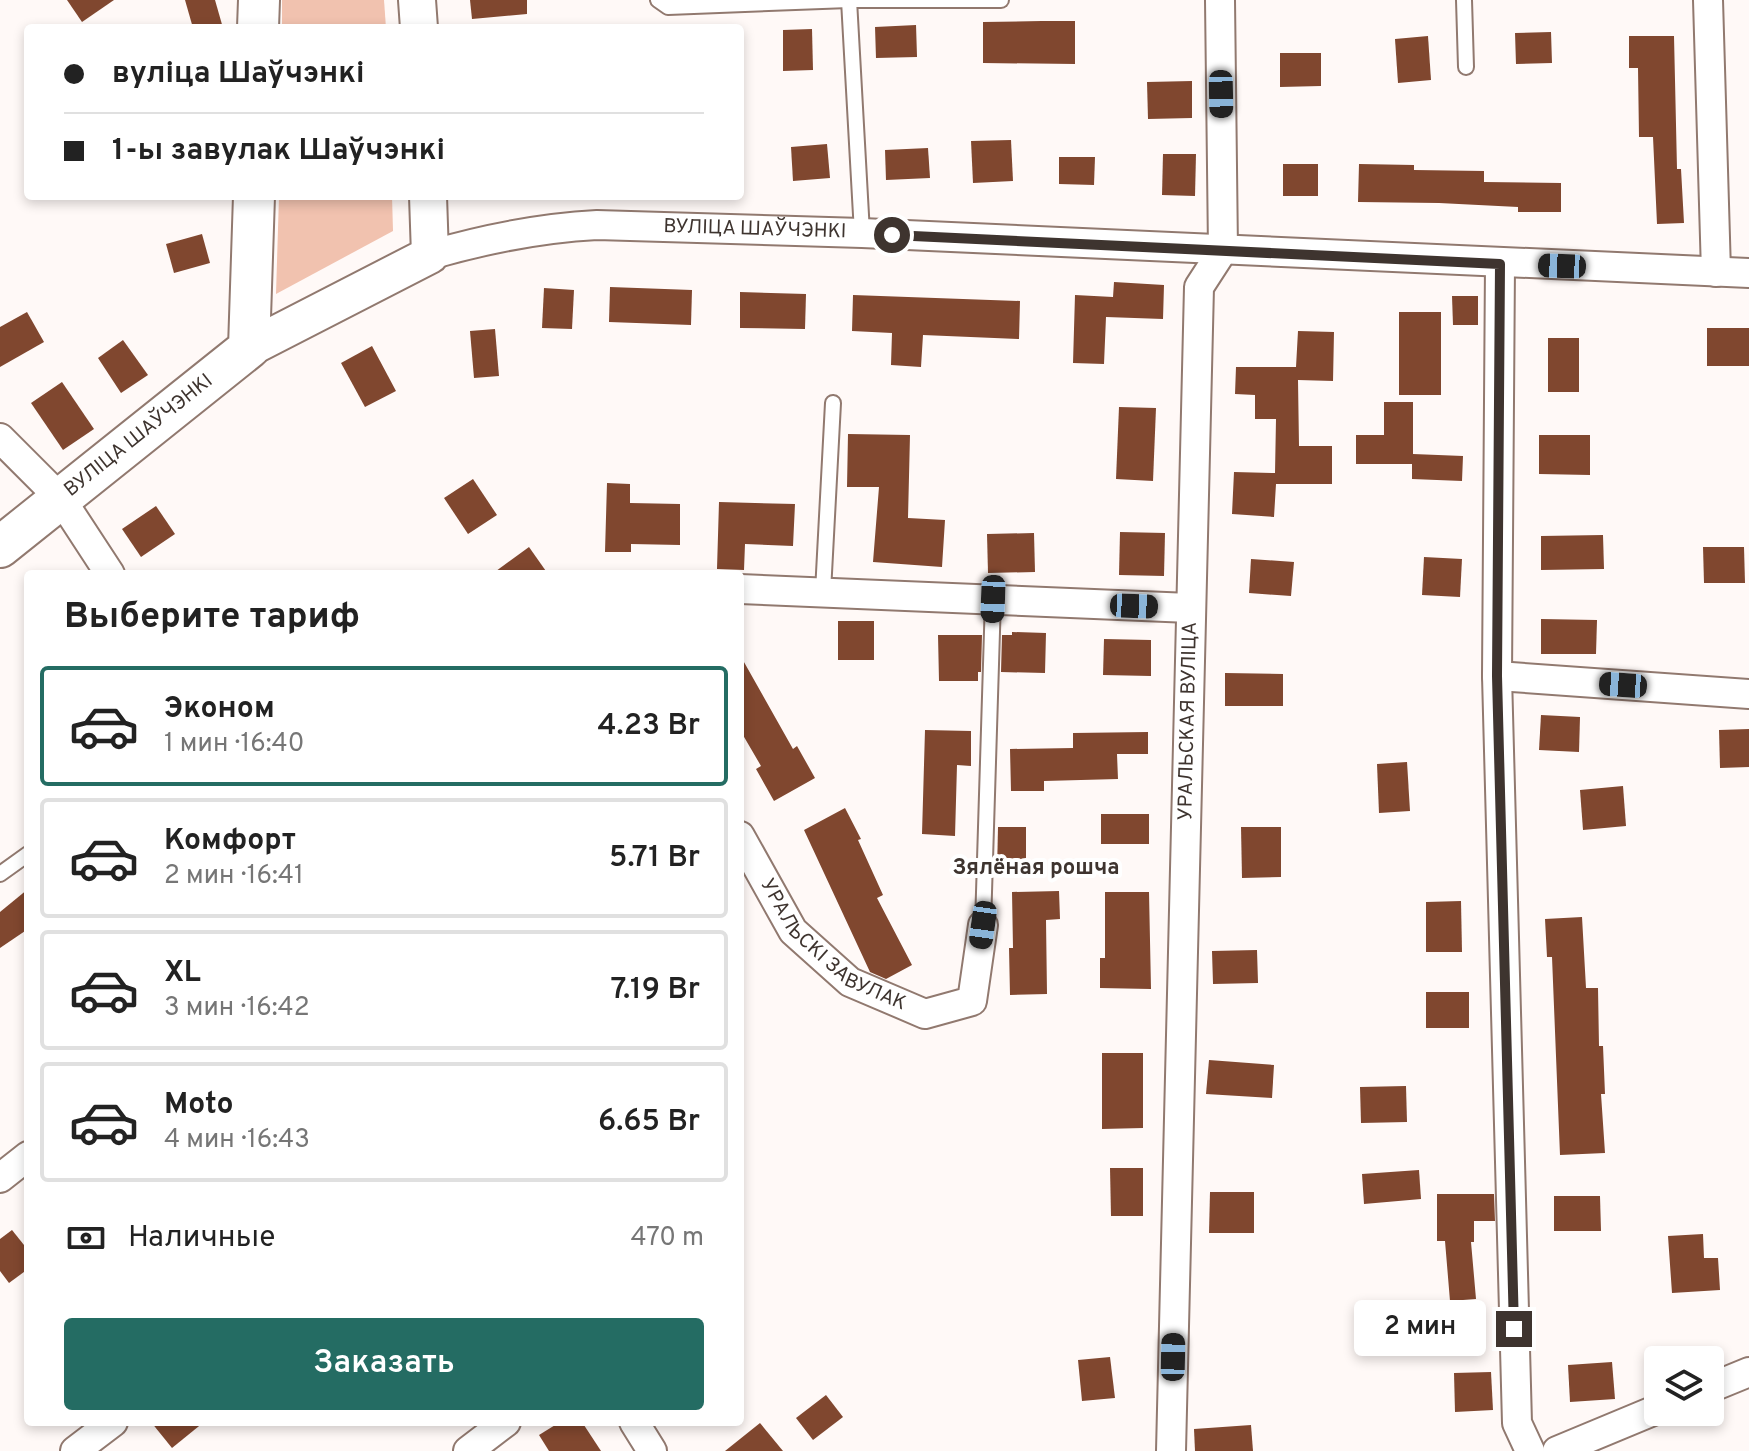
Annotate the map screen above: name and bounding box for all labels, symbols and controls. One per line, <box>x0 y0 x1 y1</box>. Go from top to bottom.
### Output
text: вуліца Шаўчэнкі <box>112 56 364 93</box>
car <box>1209 70 1233 118</box>
text: 1-ы завулак Шаўчэнкі <box>112 133 445 170</box>
street label: ВУЛІЦА ШАЎЧЭНКІ <box>663 214 847 246</box>
route start <box>874 217 910 253</box>
car <box>1538 253 1586 279</box>
street label: ВУЛІЦА ШАЎЧЭНКІ <box>59 369 219 503</box>
car <box>980 575 1006 623</box>
car <box>1110 593 1158 619</box>
text: Выберите тариф <box>64 595 360 641</box>
street label: УРАЛЬСКАЯ ВУЛІЦА <box>1173 621 1204 821</box>
car <box>1598 671 1648 699</box>
icon: car <box>68 690 140 762</box>
text: Эконом <box>164 691 275 728</box>
text: 4.23 Br <box>598 708 700 745</box>
text: 1 мин · 16:40 <box>164 728 304 761</box>
icon: car <box>68 822 140 894</box>
text: Комфорт <box>164 823 296 860</box>
text: 5.71 Br <box>609 840 700 877</box>
district label: Зялёная рошча <box>952 855 1120 882</box>
text: 2 мин · 16:41 <box>164 860 304 893</box>
street label: УРАЛЬСКІ ЗАВУЛАК <box>754 874 910 1017</box>
car <box>968 900 998 950</box>
icon: car <box>68 954 140 1026</box>
text: XL <box>164 955 201 992</box>
text: 7.19 Br <box>611 972 700 1009</box>
text: 3 мин · 16:42 <box>164 992 310 1025</box>
icon: car <box>68 1086 140 1158</box>
text: Moto <box>164 1087 234 1124</box>
text: 6.65 Br <box>598 1104 700 1141</box>
text: 4 мин · 16:43 <box>164 1124 310 1157</box>
icon: cash <box>64 1216 108 1260</box>
text: Наличные <box>128 1220 275 1257</box>
text: 470 m <box>630 1222 704 1255</box>
callout: 2 мин <box>1354 1301 1486 1357</box>
text: 2 мин <box>1384 1311 1456 1344</box>
route end <box>1496 1311 1532 1347</box>
button: Заказать <box>64 1318 704 1410</box>
car <box>1161 1333 1185 1381</box>
map controls <box>1644 1346 1724 1426</box>
button: layers <box>1644 1346 1724 1426</box>

